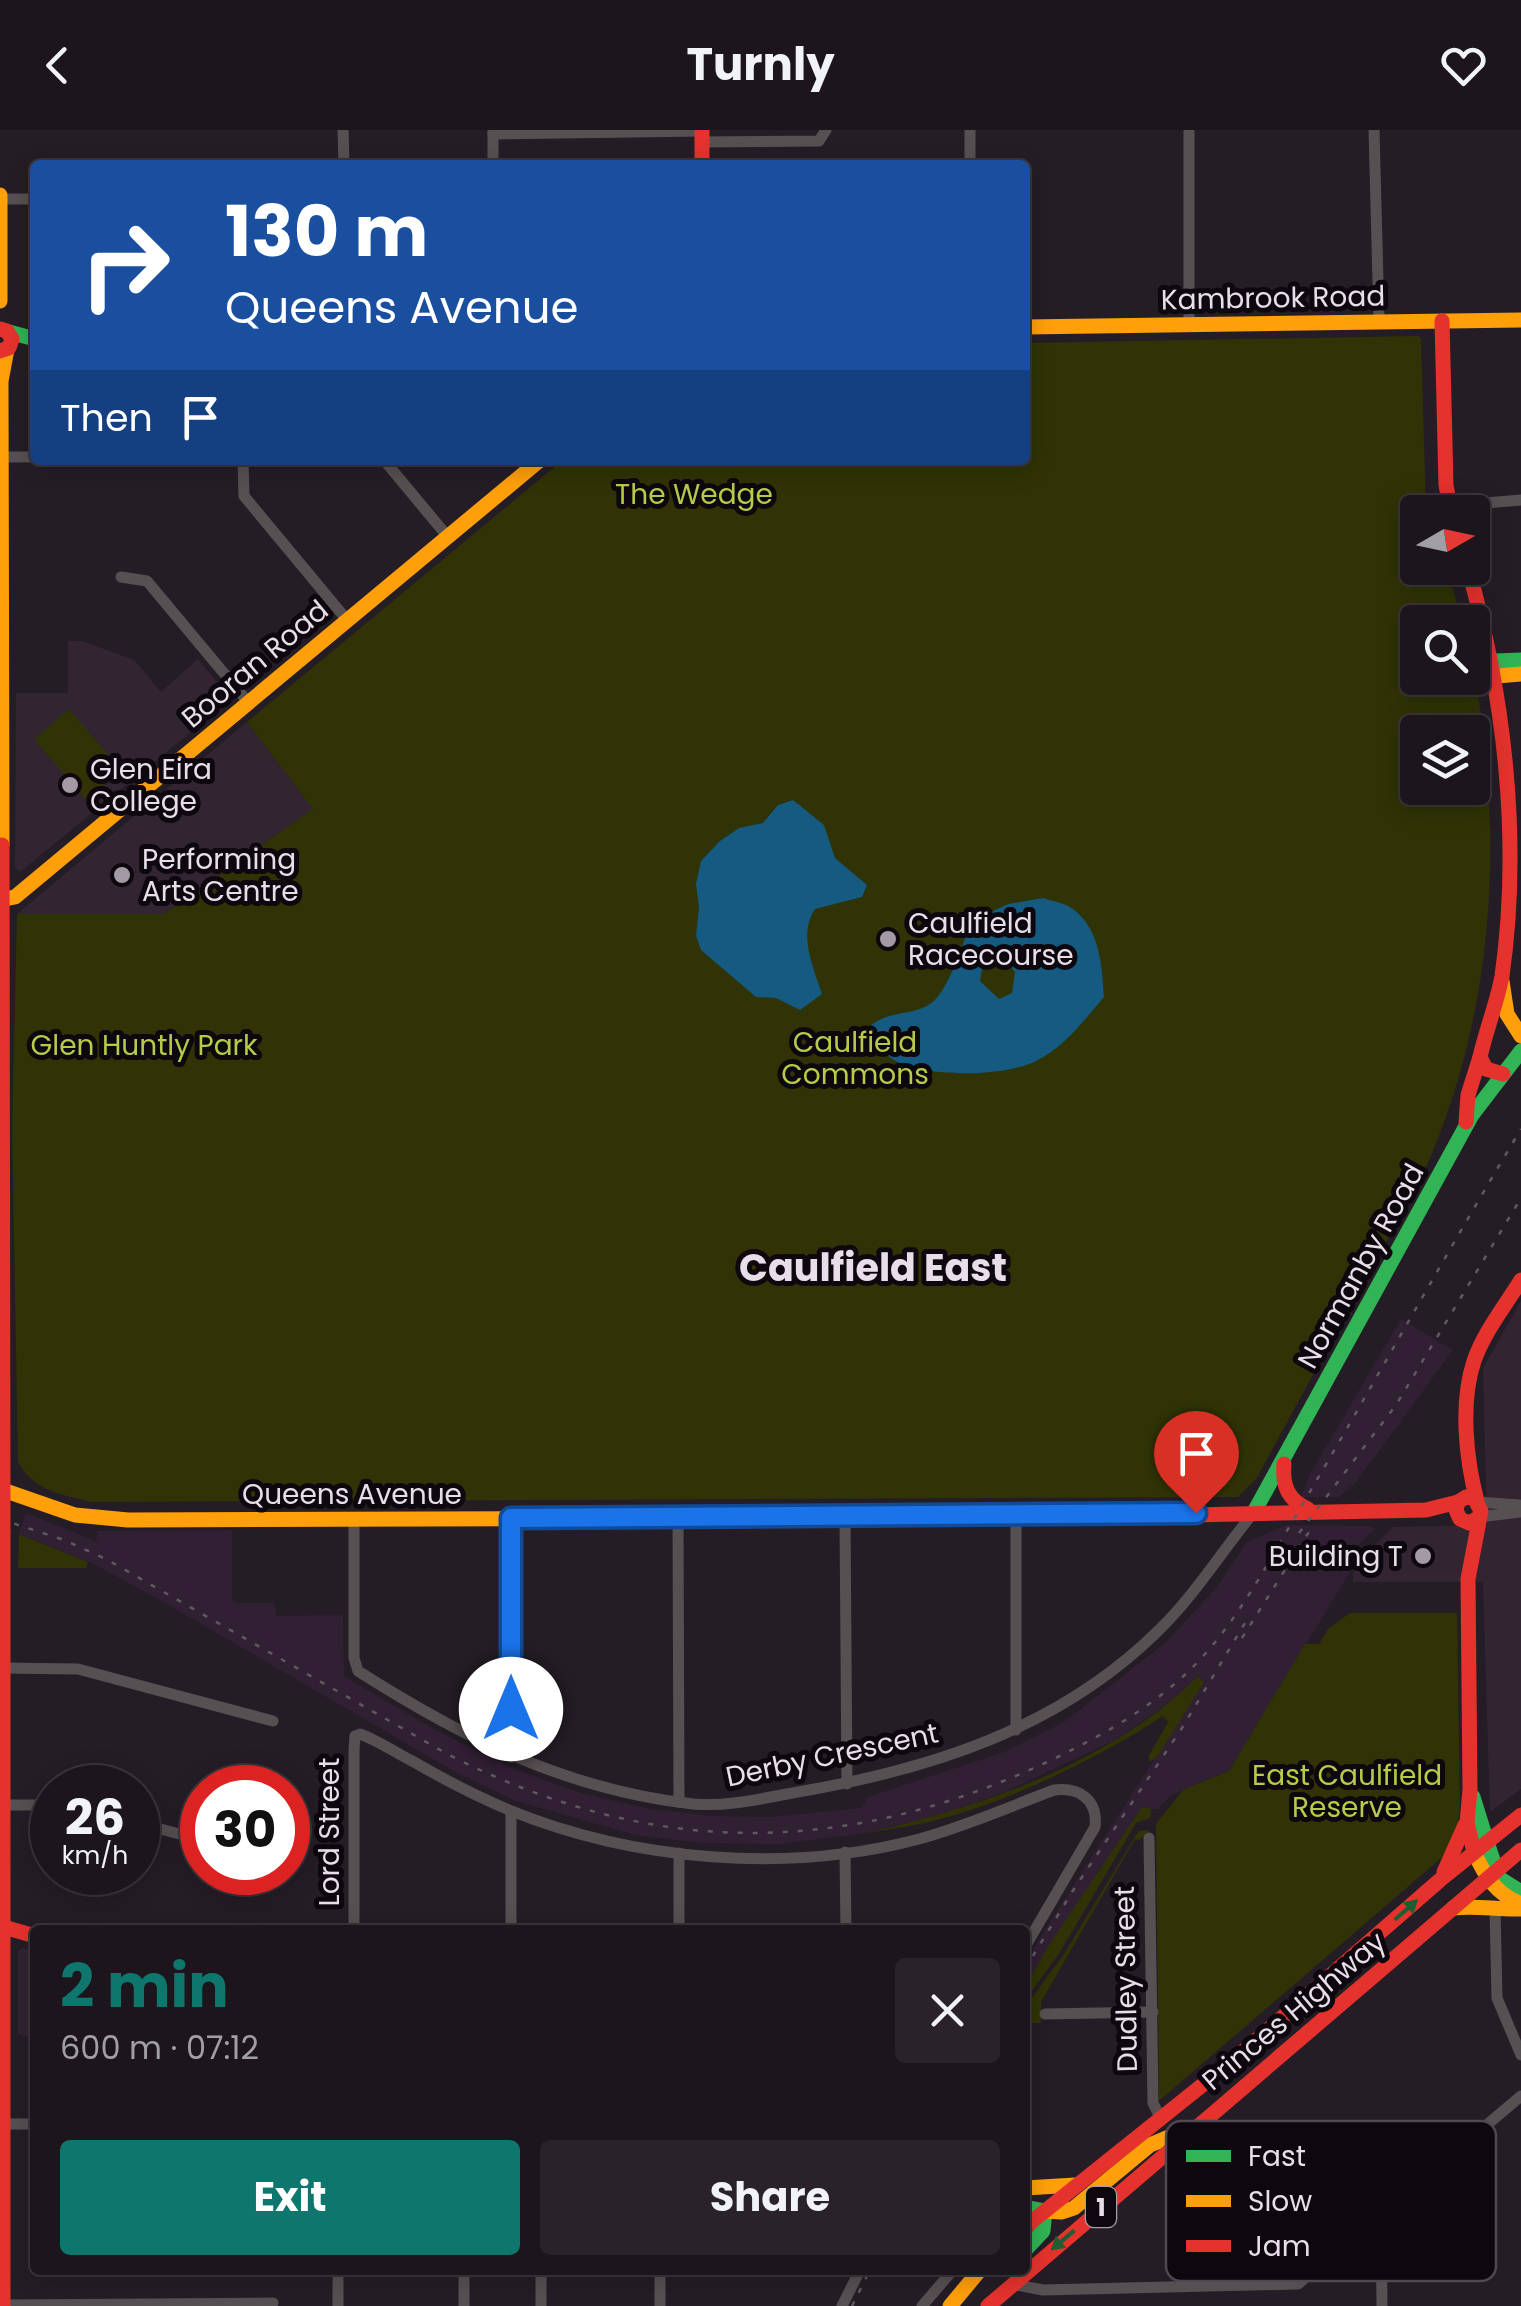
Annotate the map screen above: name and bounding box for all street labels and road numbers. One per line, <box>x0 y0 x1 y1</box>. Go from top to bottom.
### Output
street label: Kambrook Road <box>1160 277 1386 319</box>
street label: Booran Road <box>173 591 337 737</box>
street label: Normanby Road <box>1289 1157 1433 1375</box>
street label: Queens Avenue <box>242 1475 462 1514</box>
street label: Derby Crescent <box>722 1713 942 1797</box>
street label: Lord Street <box>310 1758 349 1906</box>
street label: Dudley Street <box>1105 1886 1147 2072</box>
street label: Princes Highway <box>1194 1922 1394 2099</box>
road number: 1 <box>1086 2187 1116 2227</box>

